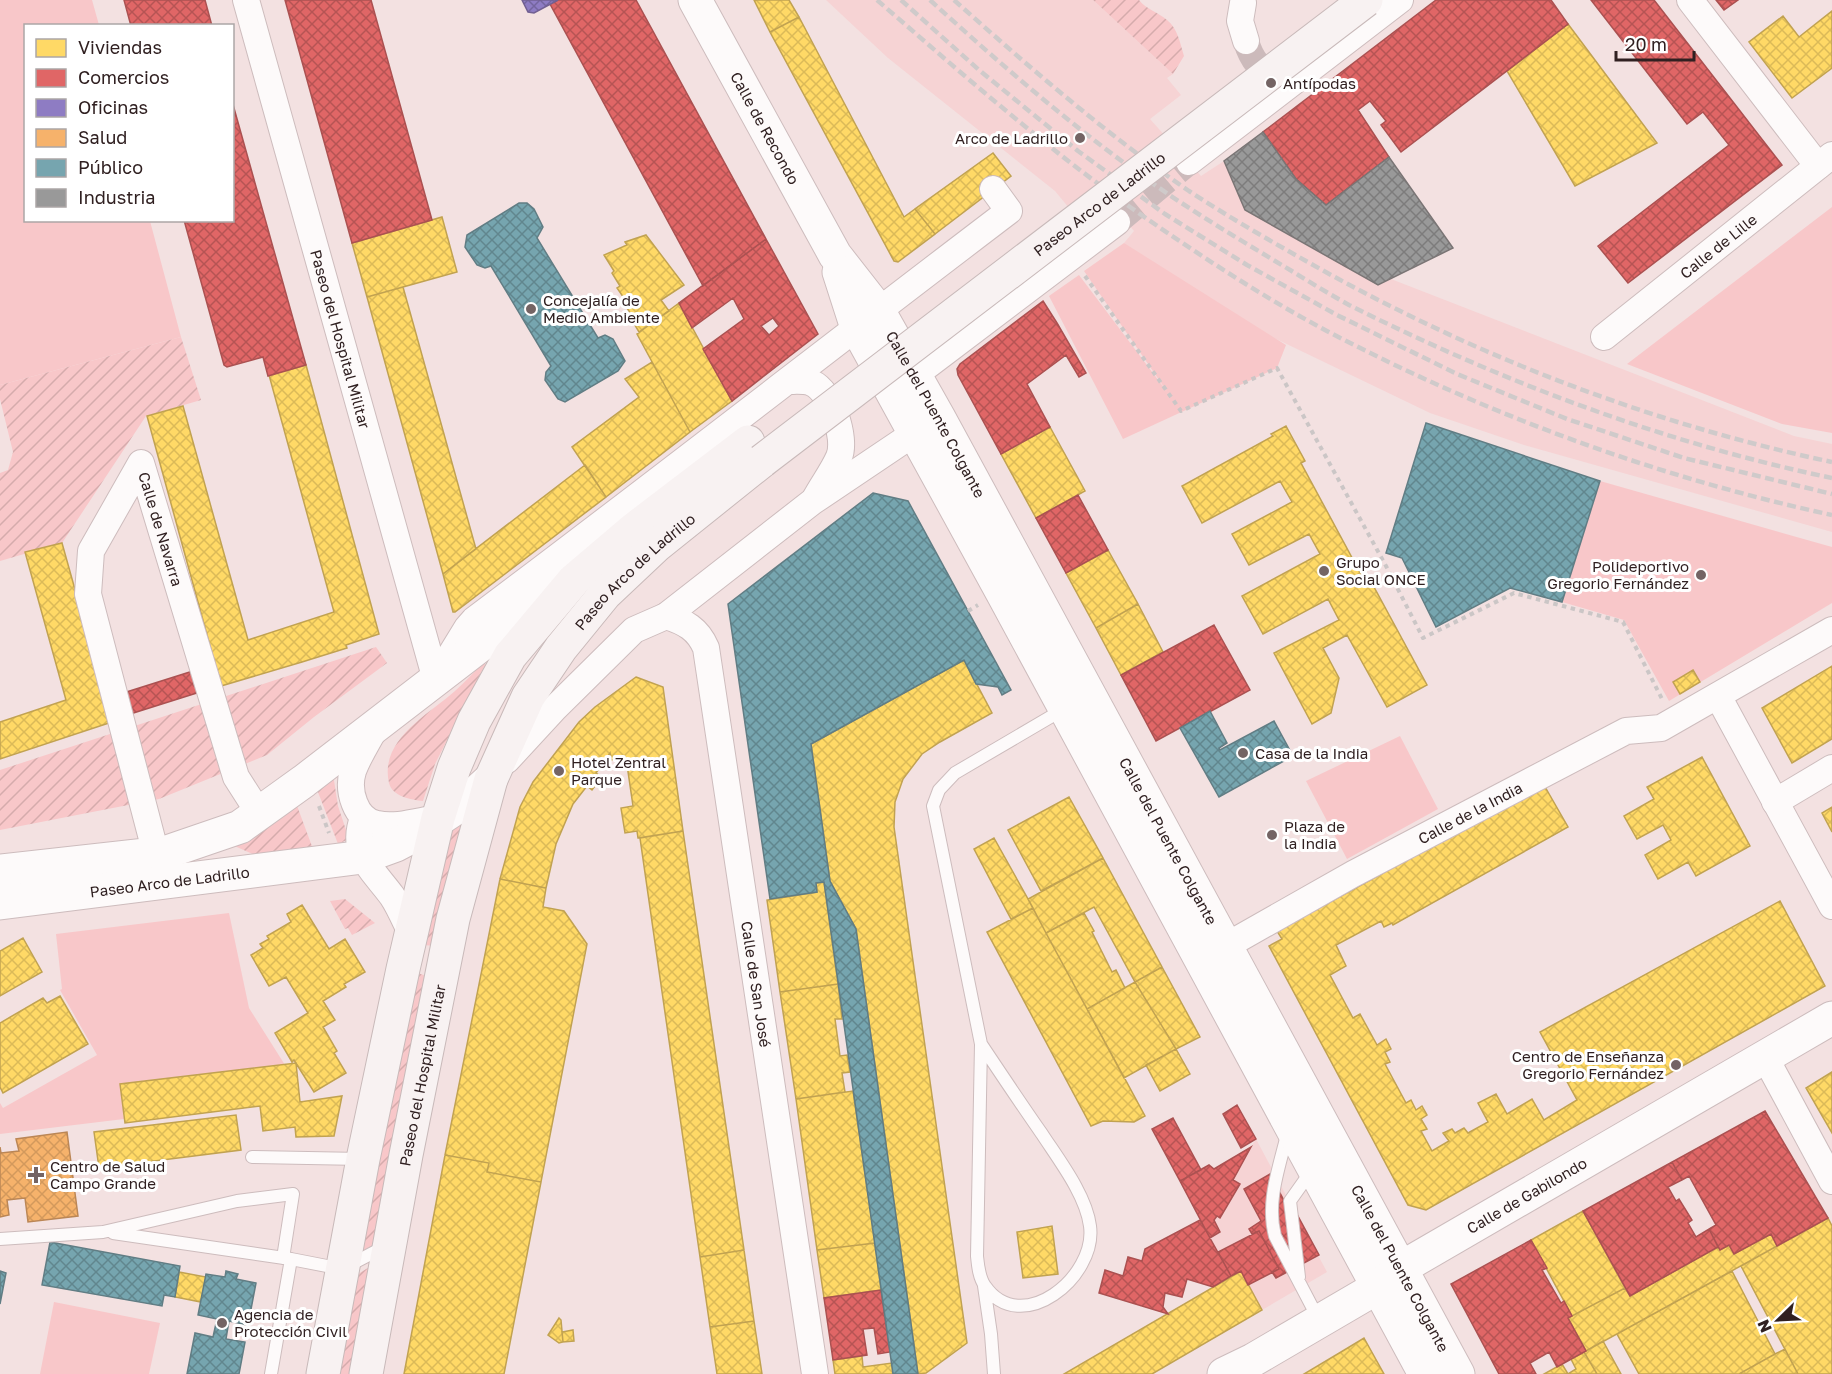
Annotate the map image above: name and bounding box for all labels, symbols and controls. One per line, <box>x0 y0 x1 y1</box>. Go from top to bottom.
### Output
legend <box>24 24 234 222</box>
scale bar <box>1616 24 1694 62</box>
text: 20 m <box>1625 33 1667 55</box>
text: Viviendas <box>78 36 162 58</box>
text: Comercios <box>78 66 169 88</box>
street label: Calle de Recondo <box>727 69 803 187</box>
place label: Antípodas <box>1283 74 1356 92</box>
marker: Antípodas <box>1264 76 1278 90</box>
text: Oficinas <box>78 96 148 118</box>
text: Salud <box>78 126 127 148</box>
place label: Arco de Ladrillo <box>955 129 1068 147</box>
marker: Arco de Ladrillo <box>1073 131 1087 145</box>
street label: Paseo Arco de Ladrillo <box>1030 148 1168 260</box>
text: Público <box>78 156 143 178</box>
text: Industria <box>78 186 155 208</box>
street label: Calle de Lille <box>1676 210 1760 282</box>
street label: Paseo del Hospital Militar <box>307 248 374 431</box>
place label: Concejalía de Medio Ambiente <box>543 291 660 326</box>
marker: Concejalía de Medio Ambiente <box>524 302 538 316</box>
street label: Calle del Puente Colgante <box>883 328 990 501</box>
street label: Calle de Navarra <box>135 470 187 588</box>
street label: Paseo Arco de Ladrillo <box>571 509 699 633</box>
place label: Grupo Social ONCE <box>1336 553 1426 588</box>
place label: Polideportivo Gregorio Fernández <box>1547 557 1689 592</box>
marker: Grupo Social ONCE <box>1317 564 1331 578</box>
marker: Polideportivo Gregorio Fernández <box>1694 568 1708 582</box>
place label: Casa de la India <box>1255 744 1368 762</box>
marker: Casa de la India <box>1236 746 1250 760</box>
place label: Hotel Zentral Parque <box>571 753 666 788</box>
street label: Calle del Puente Colgante <box>1116 754 1221 928</box>
marker: Hotel Zentral Parque <box>552 764 566 778</box>
street label: Calle de la India <box>1415 778 1525 847</box>
place label: Plaza de la India <box>1284 817 1345 852</box>
marker: Plaza de la India <box>1265 828 1279 842</box>
street label: Paseo Arco de Ladrillo <box>89 862 251 901</box>
street label: Calle de San José <box>738 920 775 1049</box>
street label: Paseo del Hospital Militar <box>395 983 449 1168</box>
place label: Centro de Enseñanza Gregorio Fernández <box>1512 1047 1664 1082</box>
marker: Centro de Enseñanza Gregorio Fernández <box>1669 1058 1683 1072</box>
street label: Calle de Gabilondo <box>1463 1153 1590 1237</box>
place label: Centro de Salud Campo Grande <box>50 1157 165 1192</box>
marker: Centro de Salud Campo Grande <box>27 1166 45 1184</box>
street label: Calle del Puente Colgante <box>1348 1181 1453 1355</box>
north arrow <box>1748 1290 1808 1350</box>
place label: Agencia de Protección Civil <box>234 1305 347 1340</box>
marker: Agencia de Protección Civil <box>215 1316 229 1330</box>
text: N <box>1753 1316 1776 1336</box>

